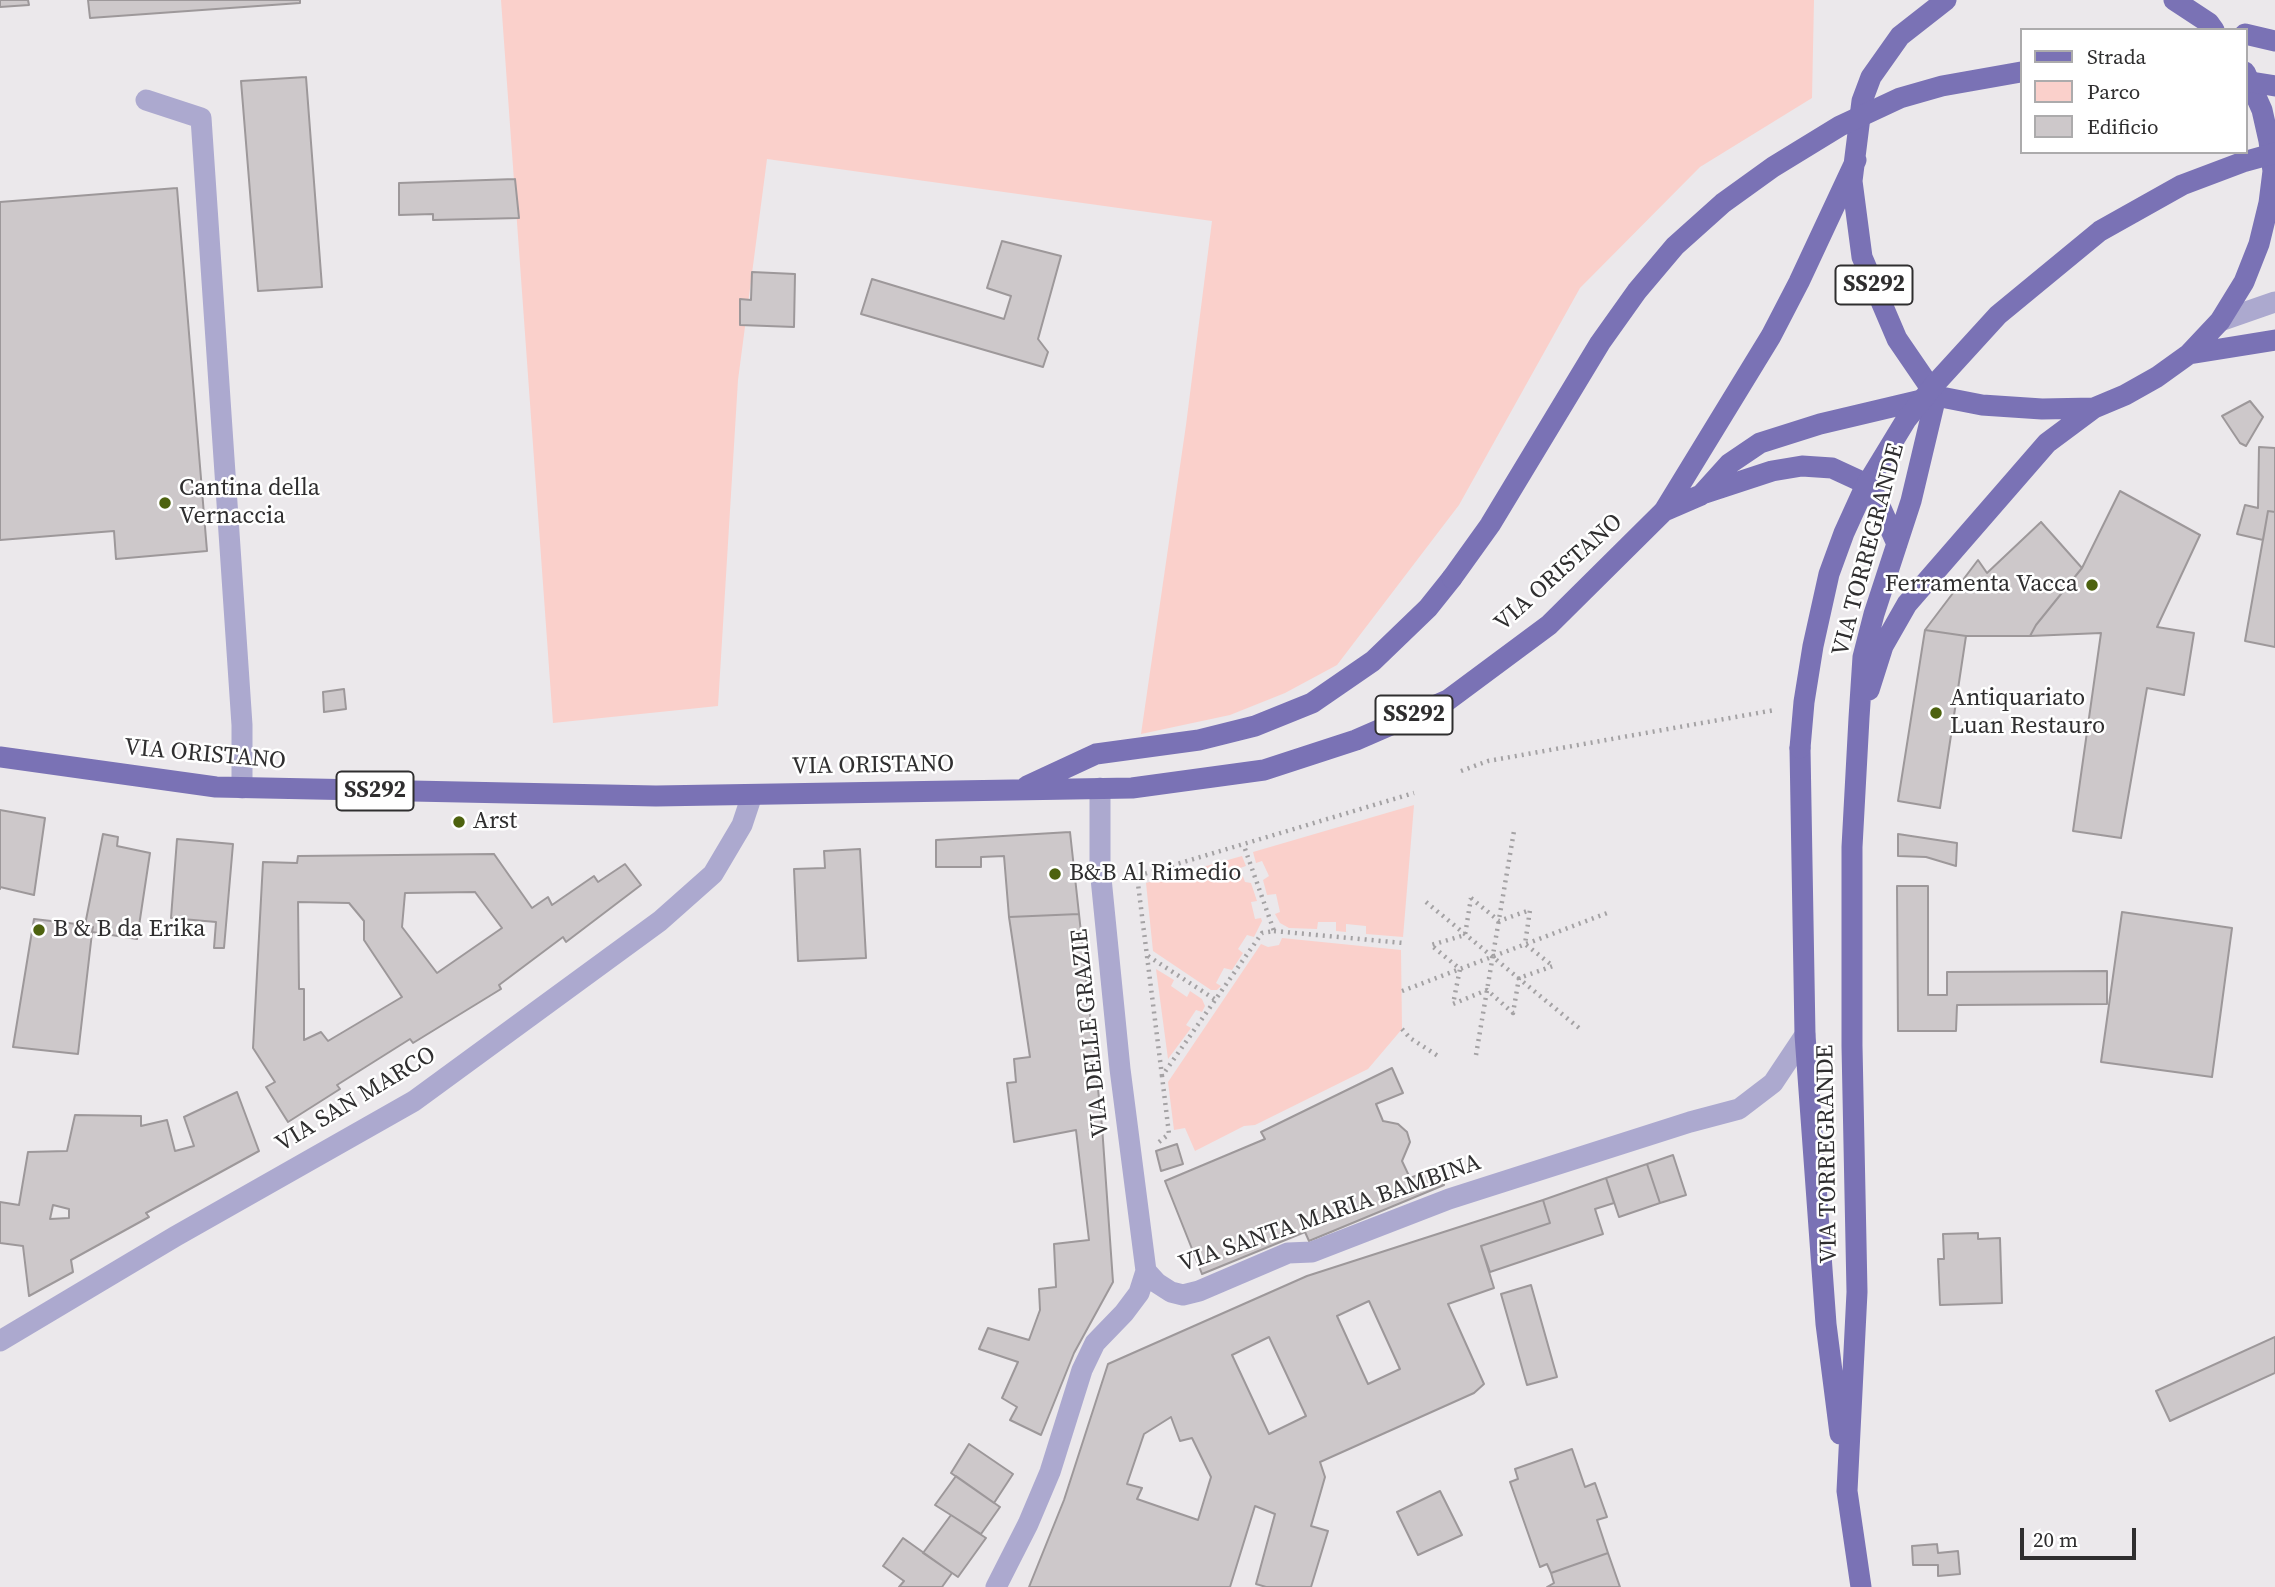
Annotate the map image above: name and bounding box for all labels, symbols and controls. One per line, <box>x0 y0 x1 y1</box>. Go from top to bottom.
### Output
legend <box>2020 28 2247 154</box>
text: Strada <box>2087 42 2146 71</box>
text: Parco <box>2087 77 2140 106</box>
text: Edificio <box>2087 112 2159 141</box>
road number: SS292 <box>1836 266 1912 304</box>
street label: VIA TORREGRANDE <box>1827 441 1911 659</box>
place label: Cantina della Vernaccia <box>179 475 320 531</box>
marker: Cantina della Vernaccia <box>157 495 173 511</box>
street label: VIA ORISTANO <box>1489 508 1629 638</box>
place label: Ferramenta Vacca <box>1885 571 2078 599</box>
marker: Ferramenta Vacca <box>2084 577 2100 593</box>
place label: Antiquariato Luan Restauro <box>1950 685 2105 741</box>
road number: SS292 <box>1376 695 1452 734</box>
marker: Antiquariato Luan Restauro <box>1928 705 1944 721</box>
street label: VIA ORISTANO <box>123 734 287 776</box>
street label: VIA ORISTANO <box>792 750 954 782</box>
road number: SS292 <box>336 772 414 810</box>
place label: Arst <box>473 808 517 836</box>
marker: Arst <box>451 814 467 830</box>
place label: B&B Al Rimedio <box>1069 860 1241 888</box>
marker: B&B Al Rimedio <box>1047 866 1063 882</box>
place label: B & B da Erika <box>53 916 206 944</box>
marker: B & B da Erika <box>31 922 47 938</box>
street label: VIA DELLE GRAZIE <box>1066 927 1116 1139</box>
street label: VIA SAN MARCO <box>271 1041 441 1159</box>
street label: VIA TORREGRANDE <box>1812 1044 1844 1264</box>
street label: VIA SANTA MARIA BAMBINA <box>1175 1149 1485 1279</box>
scale bar <box>2023 1514 2138 1558</box>
text: 20 m <box>2033 1525 2078 1554</box>

